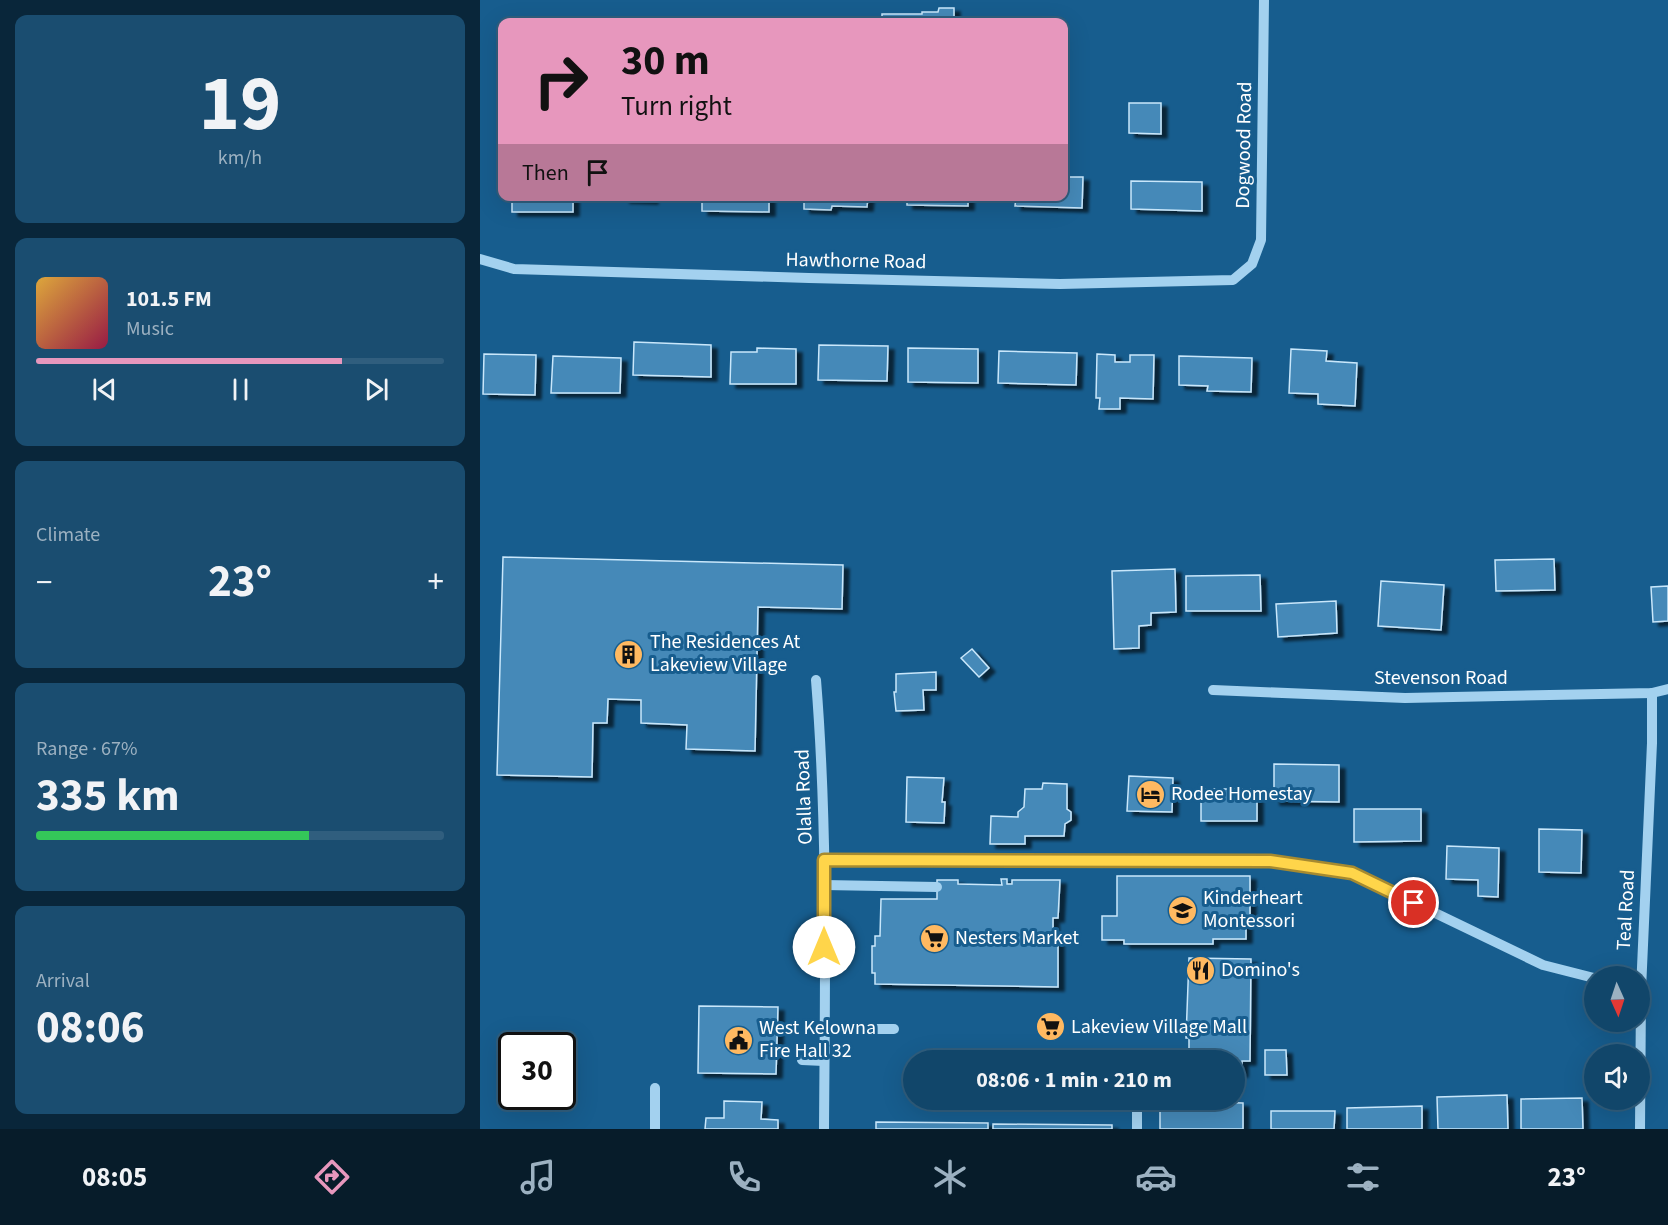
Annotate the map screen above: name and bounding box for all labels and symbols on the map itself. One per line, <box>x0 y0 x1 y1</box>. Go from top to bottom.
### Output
street label: Dogwood Road <box>1229 81 1259 209</box>
street label: Hawthorne Road <box>785 246 927 276</box>
place label: The Residences At Lakeview Village <box>650 628 800 679</box>
building icon: The Residences At Lakeview Village <box>613 638 645 670</box>
street label: Stevenson Road <box>1374 664 1508 692</box>
street label: Olalla Road <box>788 749 820 845</box>
hotel icon: Rodee Homestay <box>1134 778 1166 810</box>
place label: Rodee Homestay <box>1171 780 1313 808</box>
street label: Teal Road <box>1610 869 1642 951</box>
pin <box>1388 877 1439 928</box>
place label: Kinderheart Montessori <box>1203 884 1303 935</box>
school or university icon: Kinderheart Montessori <box>1166 894 1198 926</box>
position arrow <box>792 915 856 979</box>
supermarket icon: Nesters Market <box>918 922 950 954</box>
place label: Nesters Market <box>955 924 1079 952</box>
restaurant icon: Domino's <box>1184 954 1216 986</box>
place label: Domino's <box>1221 956 1300 984</box>
north arrow <box>1584 966 1650 1032</box>
supermarket icon: Lakeview Village Mall <box>1034 1011 1066 1043</box>
place label: Lakeview Village Mall <box>1071 1013 1247 1041</box>
place label: West Kelowna Fire Hall 32 <box>759 1014 876 1065</box>
public building icon: West Kelowna Fire Hall 32 <box>722 1024 754 1056</box>
speed limit sign: 30 <box>498 1032 576 1110</box>

